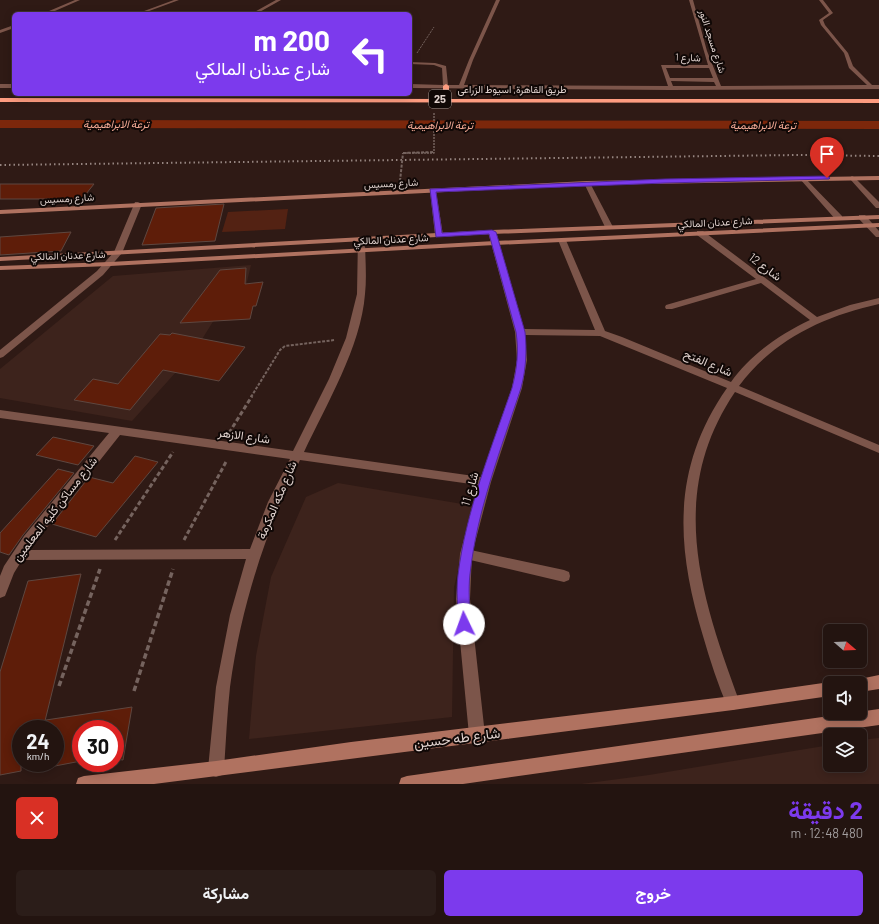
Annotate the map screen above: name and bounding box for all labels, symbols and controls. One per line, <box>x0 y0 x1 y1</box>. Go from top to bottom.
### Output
street label: شارع مسجد النور <box>696 7 729 75</box>
text: 200 m <box>253 23 330 57</box>
icon: left <box>344 28 396 80</box>
street label: شارع 1 <box>675 51 701 64</box>
text: شارع عدنان المالكي <box>195 57 330 79</box>
street label: طريق القاهرة, اسيوط الزراعى <box>457 83 567 96</box>
road number: 25 <box>429 90 451 108</box>
water label: ترعة الابراهيمية <box>83 117 151 131</box>
water label: ترعة الابراهيمية <box>407 118 475 132</box>
water label: ترعة الابراهيمية <box>730 118 798 132</box>
pin <box>810 137 844 178</box>
icon: arrive <box>816 143 838 165</box>
street label: شارع رمسيس <box>363 176 419 191</box>
street label: شارع رمسيس <box>39 191 95 206</box>
street label: شارع عدنان المالكي <box>677 214 753 233</box>
street label: شارع عدنان المالكي <box>353 231 429 250</box>
street label: شارع عدنان المالكي <box>30 248 106 265</box>
street label: شارع 12 <box>745 249 785 285</box>
street label: شارع الفتح <box>681 346 735 381</box>
street label: شارع الازهر <box>216 424 271 449</box>
street label: شارع مساكن كليه المعلمين <box>9 453 102 565</box>
street label: شارع مكه المكرمة <box>253 459 302 542</box>
street label: شارع 11 <box>457 470 483 508</box>
position arrow <box>443 603 485 645</box>
north arrow <box>823 624 867 668</box>
map controls <box>823 624 867 772</box>
button: sound <box>823 676 867 720</box>
speed limit sign: 30 <box>72 720 124 772</box>
street label: شارع طه حسين <box>413 724 502 754</box>
button: layers <box>823 728 867 772</box>
text: 24 <box>26 729 50 753</box>
text: km/h <box>27 750 49 762</box>
text: 2 دقيقة <box>788 795 863 824</box>
button: close <box>16 797 58 839</box>
text: 480 m · 12:48 <box>791 825 863 841</box>
button: مشاركة <box>16 870 436 916</box>
button: خروج <box>444 870 863 916</box>

